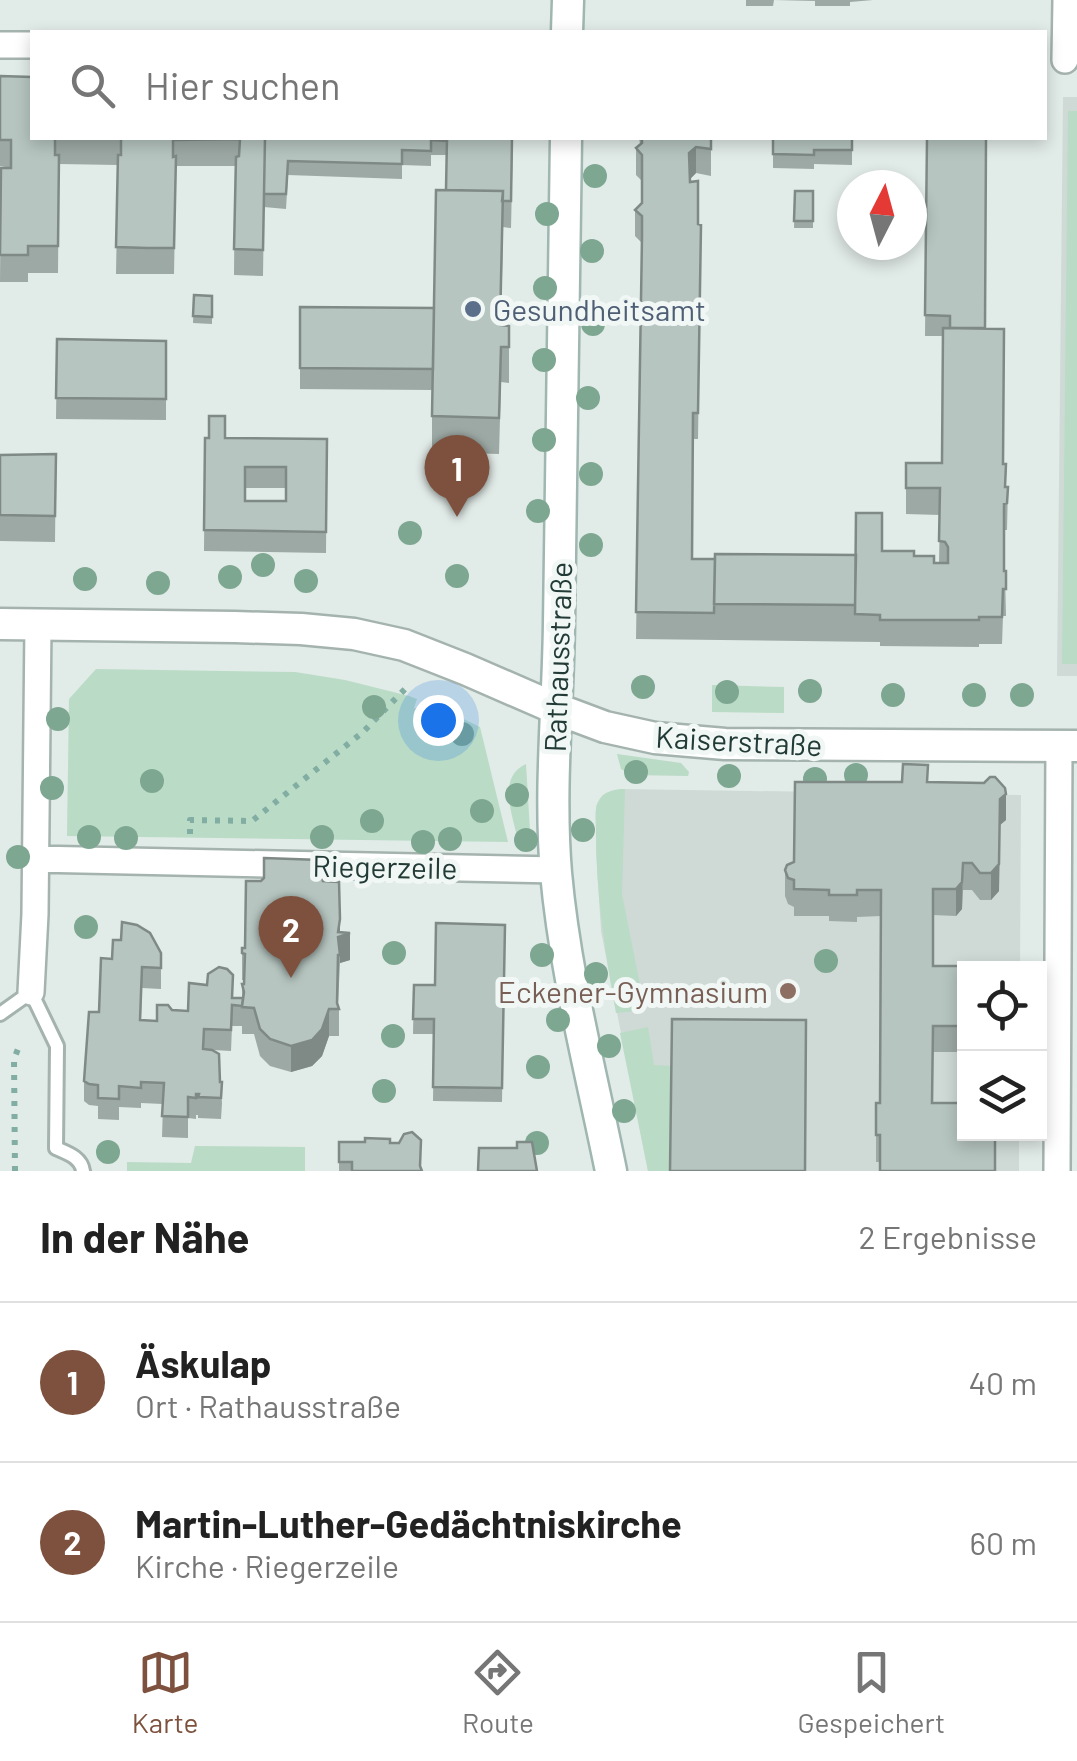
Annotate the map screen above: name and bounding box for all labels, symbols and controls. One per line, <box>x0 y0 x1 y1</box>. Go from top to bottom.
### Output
search box <box>30 30 1047 140</box>
icon: search <box>65 58 120 113</box>
text: Hier suchen <box>145 62 341 108</box>
north arrow <box>837 170 927 260</box>
place label: Gesundheitsamt <box>493 291 706 327</box>
marker: Gesundheitsamt <box>462 298 484 320</box>
pin: 1 <box>424 434 490 517</box>
street label: Rathausstraße <box>536 561 578 753</box>
your location <box>413 695 464 746</box>
street label: Kaiserstraße <box>655 718 823 762</box>
street label: Riegerzeile <box>312 847 458 885</box>
pin: 2 <box>258 896 324 978</box>
map controls <box>957 961 1047 1141</box>
button: locate <box>957 961 1047 1051</box>
place label: Eckener-Gymnasium <box>498 973 768 1009</box>
marker: Eckener-Gymnasium <box>777 980 799 1002</box>
button: layers <box>957 1051 1047 1141</box>
text: In der Nähe <box>40 1211 249 1261</box>
text: 2 Ergebnisse <box>858 1217 1037 1255</box>
text: Äskulap <box>135 1340 271 1386</box>
text: 1 <box>67 1363 78 1401</box>
text: 40 m <box>968 1363 1037 1401</box>
text: Ort · Rathausstraße <box>135 1386 401 1424</box>
text: Martin-Luther-Gedächtniskirche <box>135 1500 682 1546</box>
text: 2 <box>64 1523 81 1561</box>
text: 60 m <box>970 1523 1037 1561</box>
text: Kirche · Riegerzeile <box>135 1546 399 1584</box>
tab: Karte <box>132 1645 198 1739</box>
tab: Route <box>462 1645 534 1739</box>
tab: Gespeichert <box>797 1645 945 1739</box>

